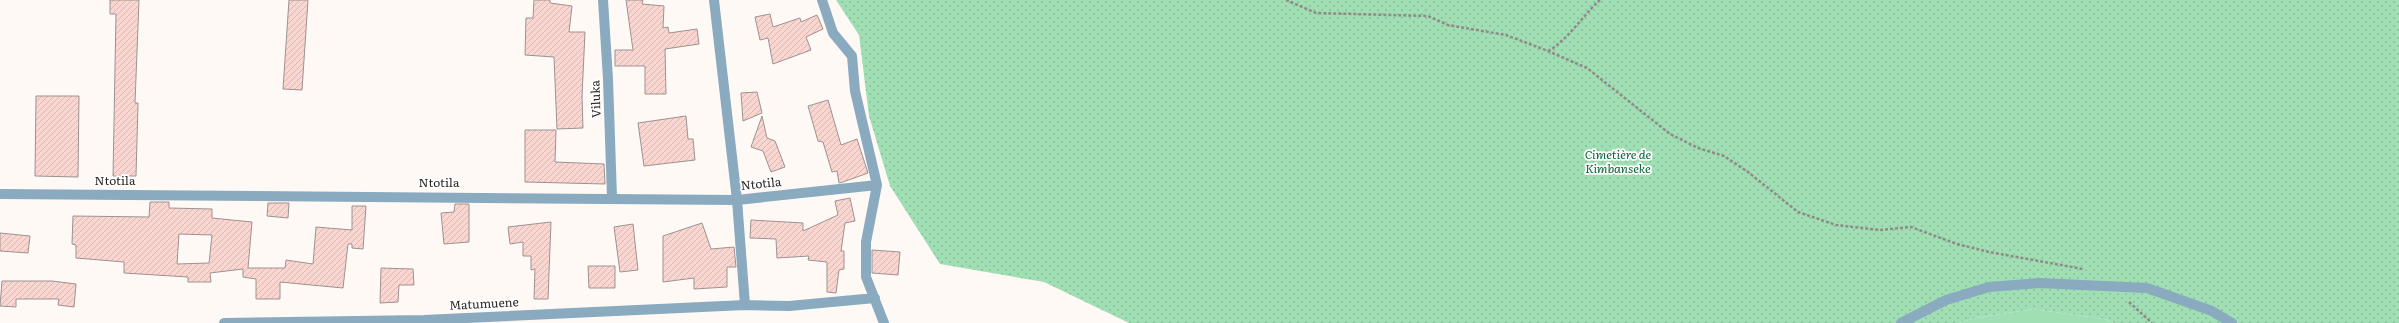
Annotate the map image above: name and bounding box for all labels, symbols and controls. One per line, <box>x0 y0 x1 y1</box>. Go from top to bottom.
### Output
street label: Viluka <box>585 79 605 118</box>
park label: Cimetière de Kimbanseke <box>1585 145 1652 177</box>
street label: Ntotila <box>95 171 136 189</box>
street label: Ntotila <box>740 172 783 194</box>
street label: Ntotila <box>419 173 460 191</box>
street label: Matumuene <box>449 292 519 314</box>

